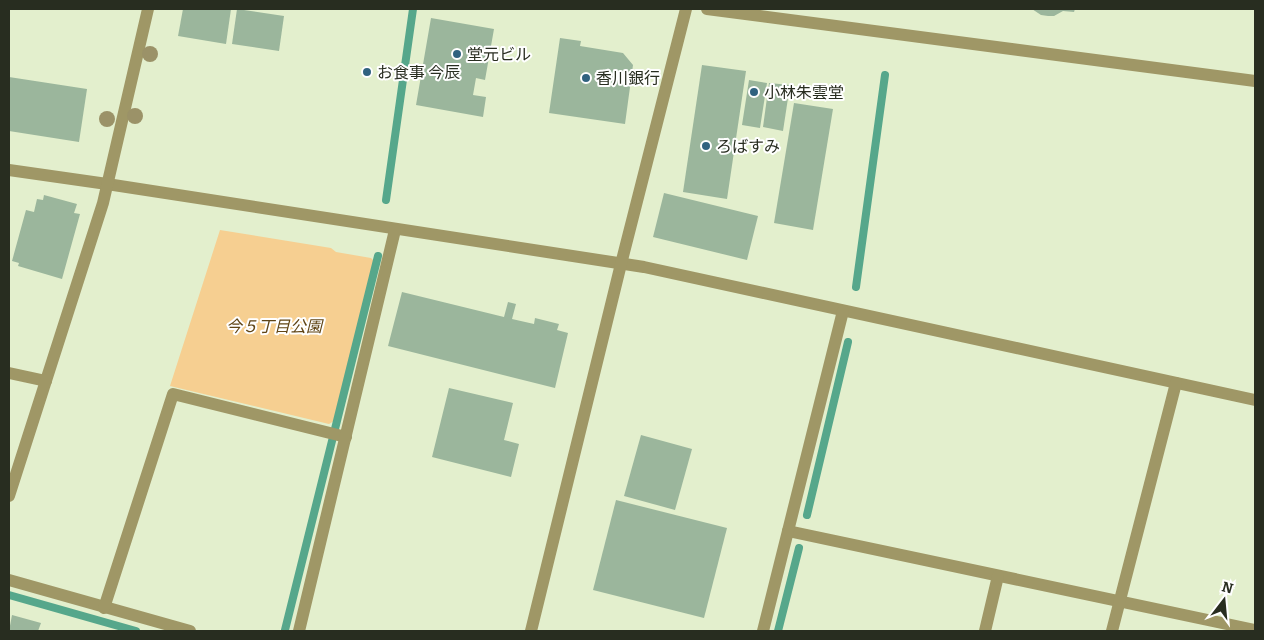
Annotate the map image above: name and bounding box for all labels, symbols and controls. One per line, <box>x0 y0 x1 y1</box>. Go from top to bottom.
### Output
place label: 堂元ビル <box>467 45 531 64</box>
marker: 堂元ビル <box>451 48 463 60</box>
place label: お食事 今辰 <box>377 63 460 82</box>
marker: お食事 今辰 <box>361 66 373 78</box>
place label: 香川銀行 <box>596 69 660 88</box>
marker: 香川銀行 <box>580 72 592 84</box>
place label: 小林朱雲堂 <box>764 83 844 102</box>
marker: 小林朱雲堂 <box>748 86 760 98</box>
place label: ろばすみ <box>716 137 780 156</box>
marker: ろばすみ <box>700 140 712 152</box>
park label: 今５丁目公園 <box>226 317 324 336</box>
north arrow <box>1199 575 1249 625</box>
text: N <box>1220 578 1235 598</box>

